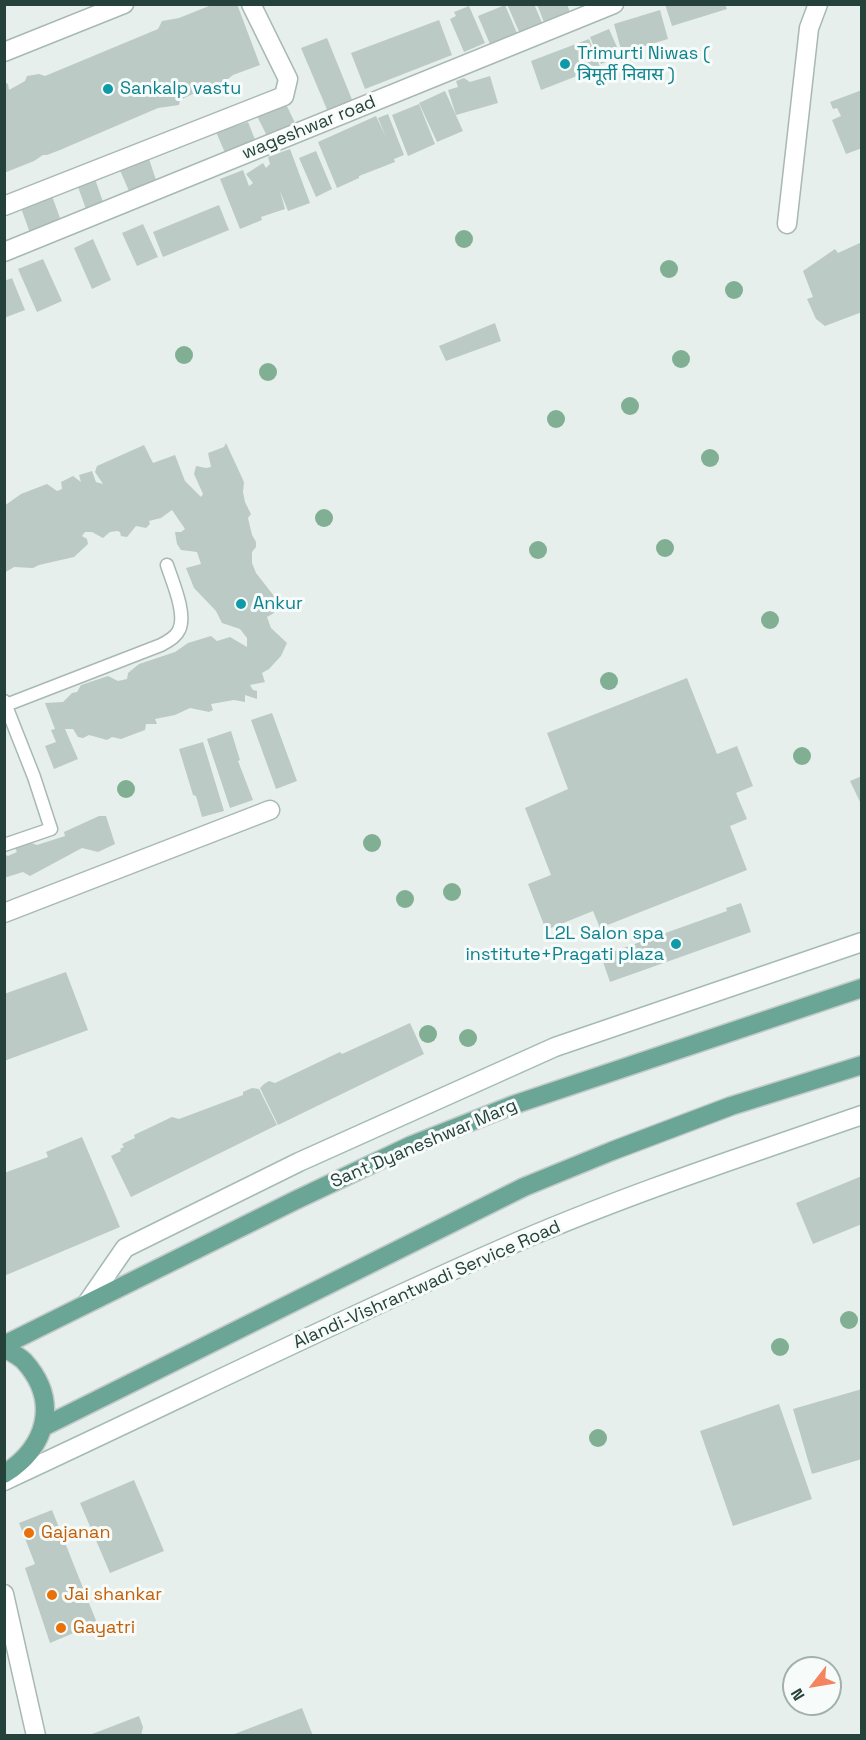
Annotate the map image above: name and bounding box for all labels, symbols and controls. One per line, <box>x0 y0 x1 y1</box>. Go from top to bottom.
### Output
place label: Trimurti Niwas ( त्रिमूर्ती निवास ) <box>577 43 710 86</box>
marker: Trimurti Niwas ( त्रिमूर्ती निवास ) <box>558 57 572 71</box>
place label: Sankalp vastu <box>120 78 241 100</box>
marker: Sankalp vastu <box>101 82 115 96</box>
street label: wageshwar road <box>239 91 379 165</box>
place label: Ankur <box>253 593 303 615</box>
marker: Ankur <box>234 597 248 611</box>
place label: L2L Salon spa institute+Pragati plaza <box>465 923 664 966</box>
marker: L2L Salon spa institute+Pragati plaza <box>669 937 683 951</box>
street label: Sant Dyaneshwar Marg <box>328 1095 520 1193</box>
street label: Alandi-Vishrantwadi Service Road <box>290 1216 564 1354</box>
place label: Gajanan <box>41 1522 110 1544</box>
marker: Gajanan <box>22 1526 36 1540</box>
place label: Jai shankar <box>64 1584 162 1606</box>
marker: Jai shankar <box>45 1588 59 1602</box>
place label: Gayatri <box>73 1617 135 1639</box>
marker: Gayatri <box>54 1621 68 1635</box>
north arrow <box>782 1656 842 1716</box>
text: N <box>786 1684 810 1705</box>

